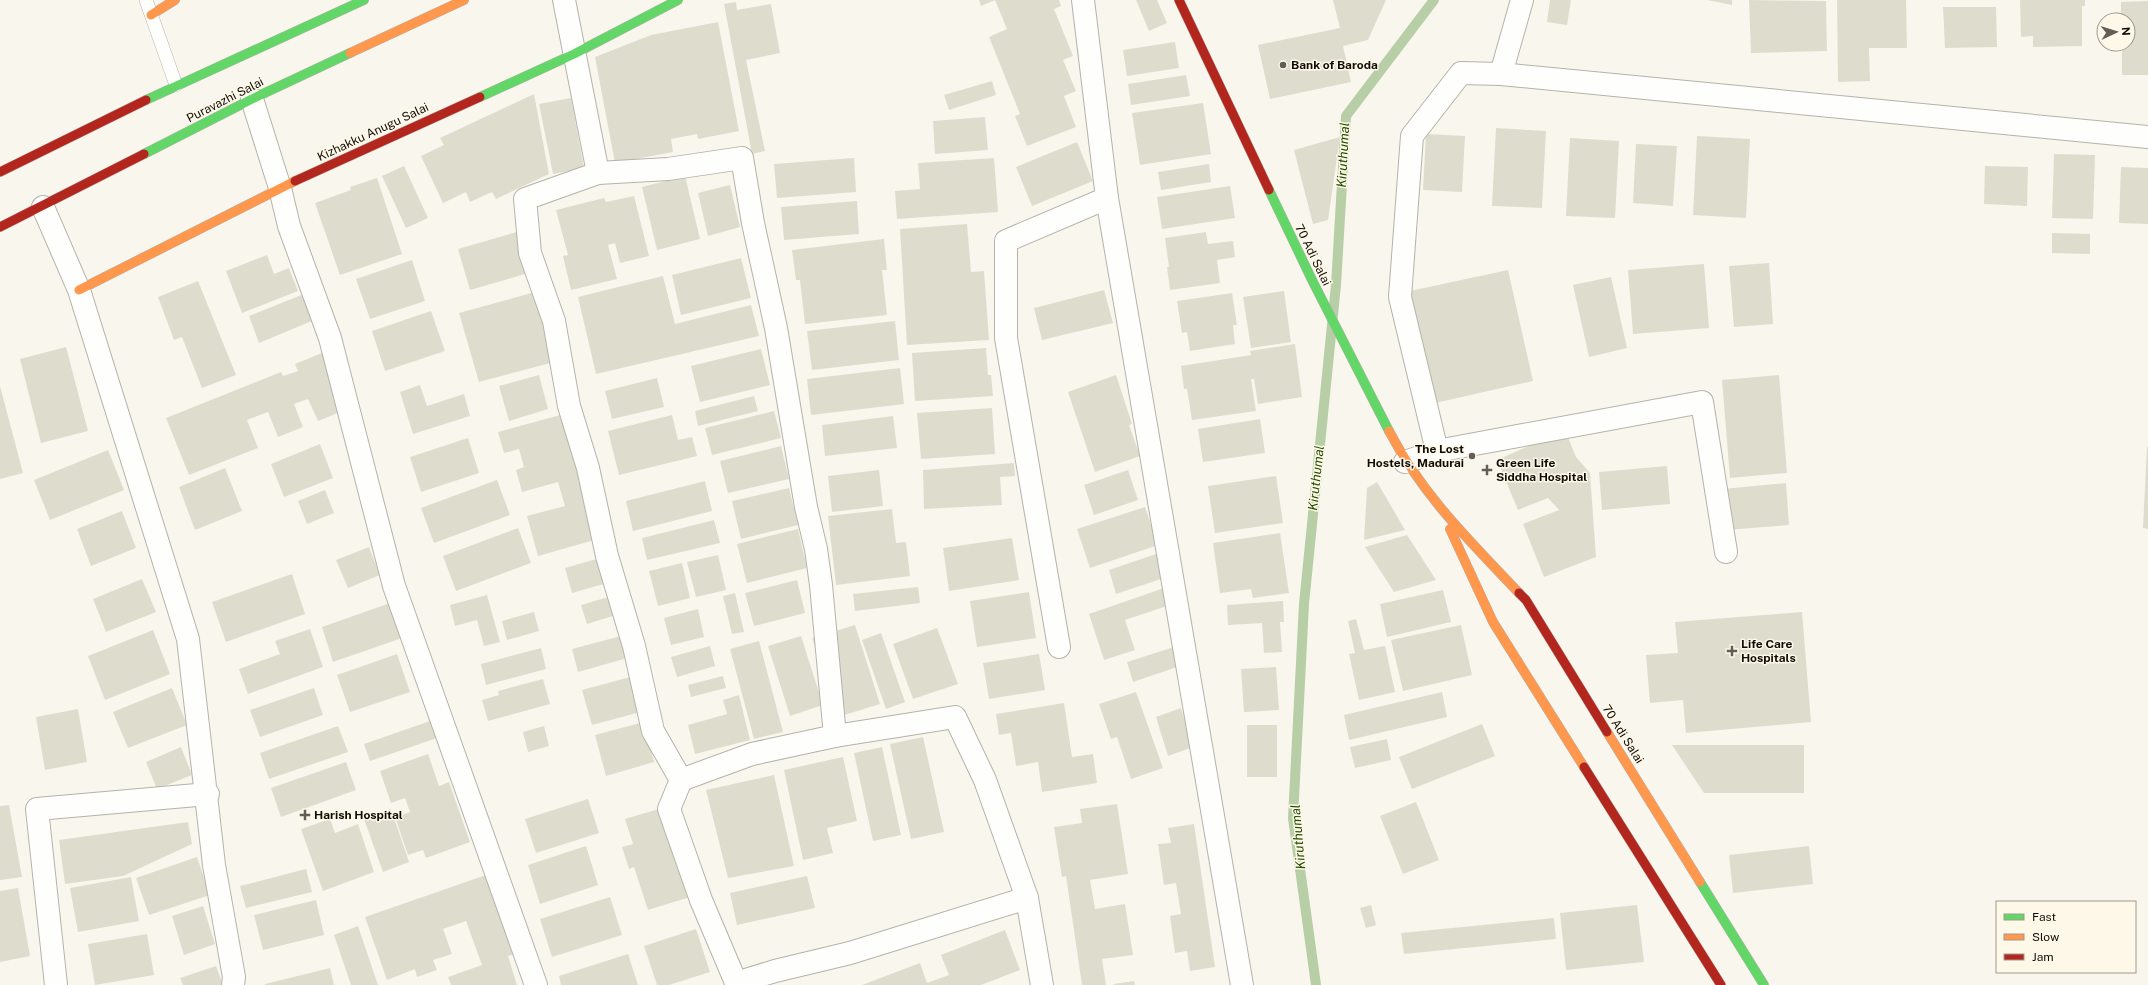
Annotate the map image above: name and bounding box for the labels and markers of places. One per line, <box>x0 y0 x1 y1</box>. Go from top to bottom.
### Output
place label: Bank of Baroda <box>1291 58 1378 72</box>
marker: Bank of Baroda <box>1278 60 1288 70</box>
place label: The Lost Hostels, Madurai <box>1367 442 1464 470</box>
marker: The Lost Hostels, Madurai <box>1467 451 1477 461</box>
place label: Green Life Siddha Hospital <box>1496 456 1587 484</box>
marker: Green Life Siddha Hospital <box>1481 464 1493 476</box>
place label: Life Care Hospitals <box>1741 637 1796 665</box>
marker: Life Care Hospitals <box>1726 645 1738 657</box>
place label: Harish Hospital <box>314 808 403 822</box>
marker: Harish Hospital <box>299 809 311 821</box>

